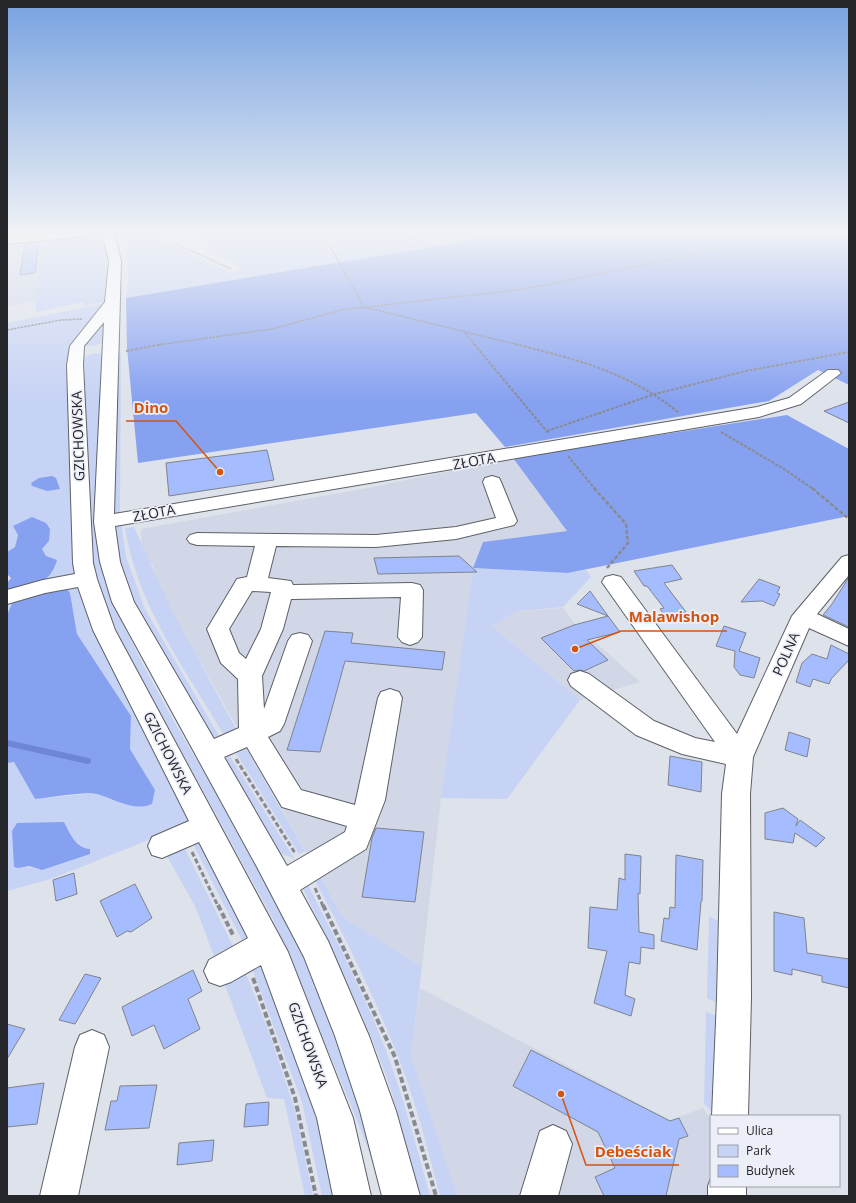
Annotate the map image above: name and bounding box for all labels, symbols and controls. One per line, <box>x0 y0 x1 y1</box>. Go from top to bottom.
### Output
street label: GZICHOWSKA <box>66 390 89 481</box>
callout: Dino <box>126 394 176 421</box>
text: Dino <box>134 397 168 417</box>
street label: ZŁOTA <box>451 447 497 474</box>
street label: ZŁOTA <box>131 499 177 526</box>
callout: Malawishop <box>621 604 727 631</box>
text: Malawishop <box>629 606 719 626</box>
street label: POLNA <box>768 629 804 679</box>
street label: GZICHOWSKA <box>140 708 197 797</box>
street label: GZICHOWSKA <box>284 999 333 1091</box>
legend <box>710 1115 840 1187</box>
text: Ulica <box>746 1122 773 1139</box>
callout: Debeściak <box>586 1138 679 1165</box>
text: Debeściak <box>595 1141 672 1161</box>
text: Park <box>746 1142 772 1159</box>
text: Budynek <box>746 1162 796 1179</box>

